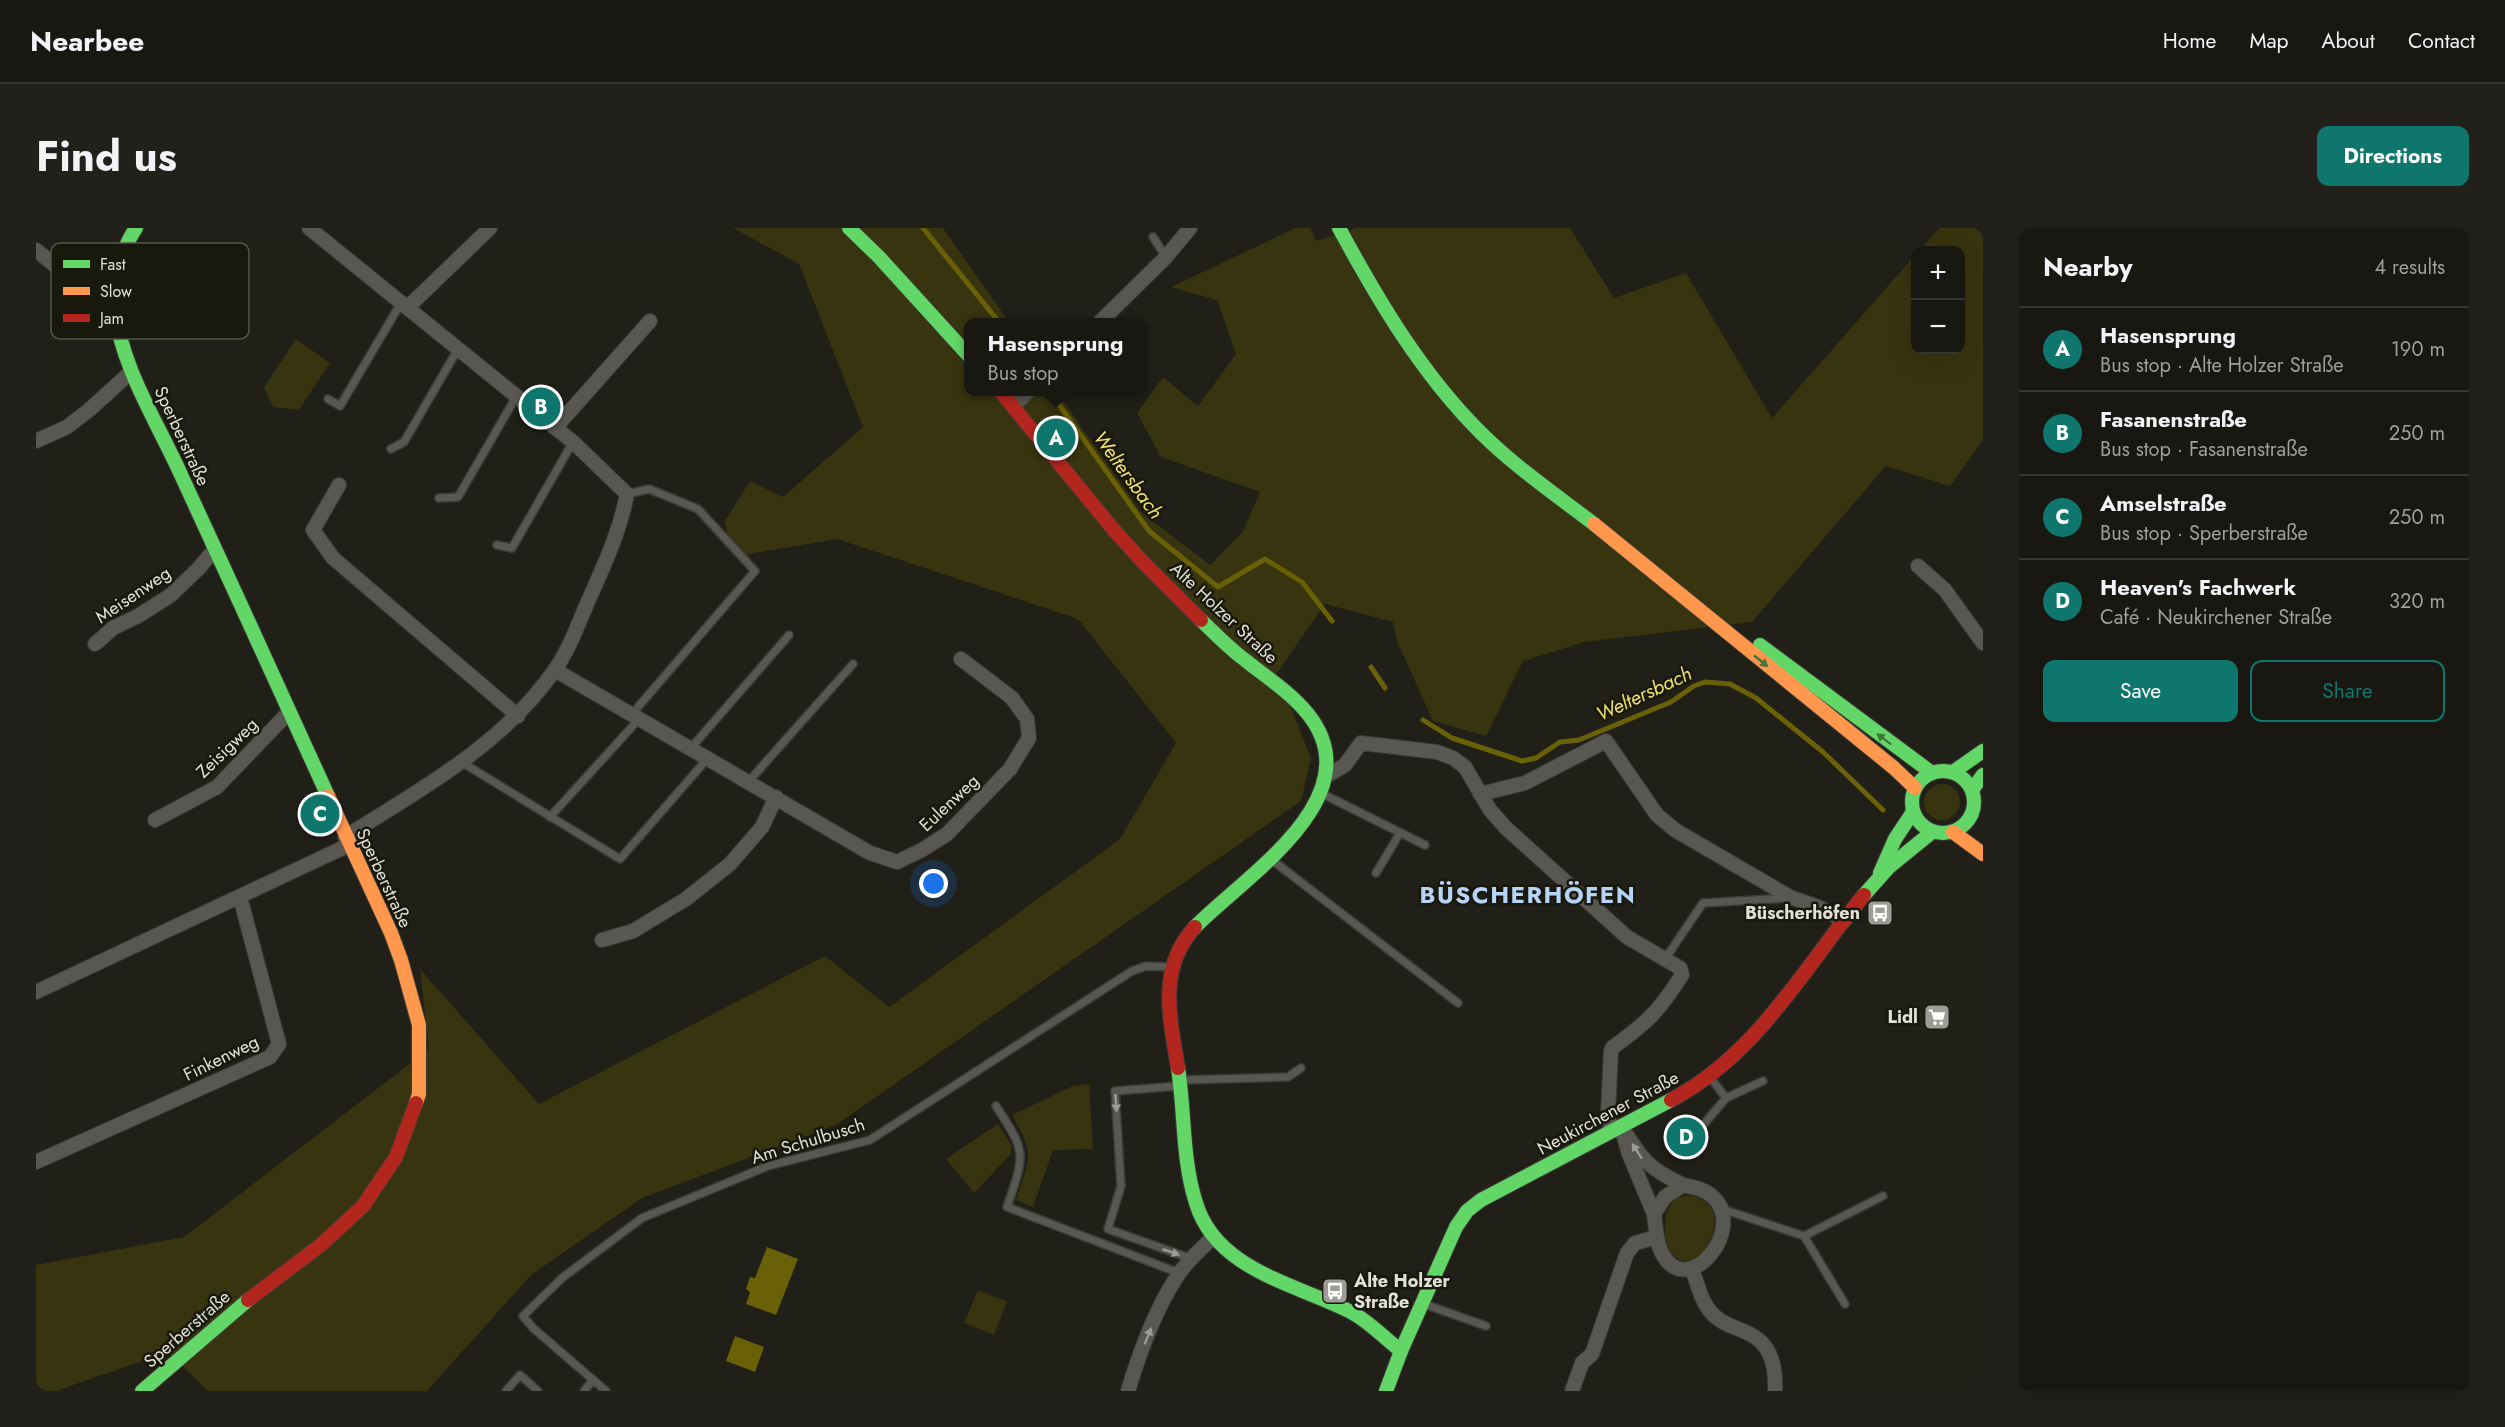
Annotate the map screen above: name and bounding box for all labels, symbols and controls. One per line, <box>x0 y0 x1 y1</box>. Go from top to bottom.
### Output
text: Nearbee <box>30 21 144 62</box>
text: Home <box>2163 26 2216 56</box>
text: Map <box>2249 26 2289 56</box>
text: About <box>2322 26 2375 56</box>
text: Contact <box>2408 26 2475 56</box>
text: Find us <box>36 126 177 187</box>
button: Directions <box>2317 126 2469 186</box>
legend <box>51 243 249 339</box>
map controls <box>1911 246 1965 354</box>
button: + <box>1911 246 1965 300</box>
text: Nearby <box>2043 248 2132 286</box>
text: Fast <box>100 253 126 276</box>
text: 4 results <box>2374 253 2445 282</box>
text: Slow <box>100 280 132 303</box>
button: − <box>1911 300 1965 354</box>
text: Jam <box>98 307 124 330</box>
popup <box>964 318 1147 396</box>
text: Hasensprung <box>2100 319 2236 351</box>
text: Hasensprung <box>988 327 1123 359</box>
text: A <box>2055 335 2070 364</box>
text: 190 m <box>2391 335 2445 364</box>
text: Bus stop · Alte Holzer Straße <box>2100 351 2344 380</box>
text: Bus stop <box>988 359 1059 388</box>
street label: Sperberstraße <box>148 382 216 490</box>
pin: B <box>522 384 560 429</box>
text: Fasanenstraße <box>2100 403 2247 435</box>
pin: A <box>1036 416 1076 460</box>
text: B <box>2056 419 2069 448</box>
text: 250 m <box>2389 419 2445 448</box>
water label: Weltersbach <box>1086 425 1170 525</box>
text: Bus stop · Fasanenstraße <box>2100 435 2308 464</box>
text: Amselstraße <box>2100 487 2227 519</box>
text: C <box>2055 503 2070 532</box>
text: 250 m <box>2389 503 2445 532</box>
text: Bus stop · Sperberstraße <box>2100 519 2308 548</box>
street label: Alte Holzer Straße <box>1164 556 1284 670</box>
street label: Meisenweg <box>90 560 176 630</box>
text: Heaven's Fachwerk <box>2100 571 2296 603</box>
text: D <box>2055 587 2070 616</box>
text: 320 m <box>2389 587 2445 616</box>
text: Café · Neukirchener Straße <box>2100 603 2332 632</box>
one-way arrow <box>1753 654 1769 667</box>
water label: Weltersbach <box>1591 659 1697 729</box>
button: Save <box>2043 660 2238 722</box>
button: Share <box>2250 660 2445 722</box>
street label: Zeisigweg <box>190 712 264 784</box>
one-way arrow <box>1877 733 1892 745</box>
street label: Eulenweg <box>913 768 985 838</box>
pin: C <box>300 792 340 836</box>
street label: Sperberstraße <box>350 824 418 932</box>
your location <box>919 869 948 898</box>
district label: BÜSCHERHÖFEN <box>1420 877 1636 912</box>
bus stop icon: Büscherhöfen <box>1865 898 1895 928</box>
place label: Büscherhöfen <box>1745 900 1860 926</box>
supermarket icon: Lidl <box>1922 1002 1952 1032</box>
place label: Lidl <box>1888 1004 1918 1030</box>
street label: Finkenweg <box>179 1029 263 1087</box>
street label: Neukirchener Straße <box>1532 1065 1684 1161</box>
one-way arrow <box>1111 1094 1120 1113</box>
street label: Am Schulbusch <box>748 1111 868 1171</box>
pin: D <box>1666 1114 1706 1160</box>
one-way arrow <box>1631 1142 1642 1159</box>
one-way arrow <box>1162 1247 1180 1257</box>
place label: Alte Holzer Straße <box>1353 1268 1451 1315</box>
bus stop icon: Alte Holzer Straße <box>1320 1276 1350 1306</box>
street label: Sperberstraße <box>138 1284 236 1374</box>
one-way arrow <box>1144 1327 1153 1345</box>

